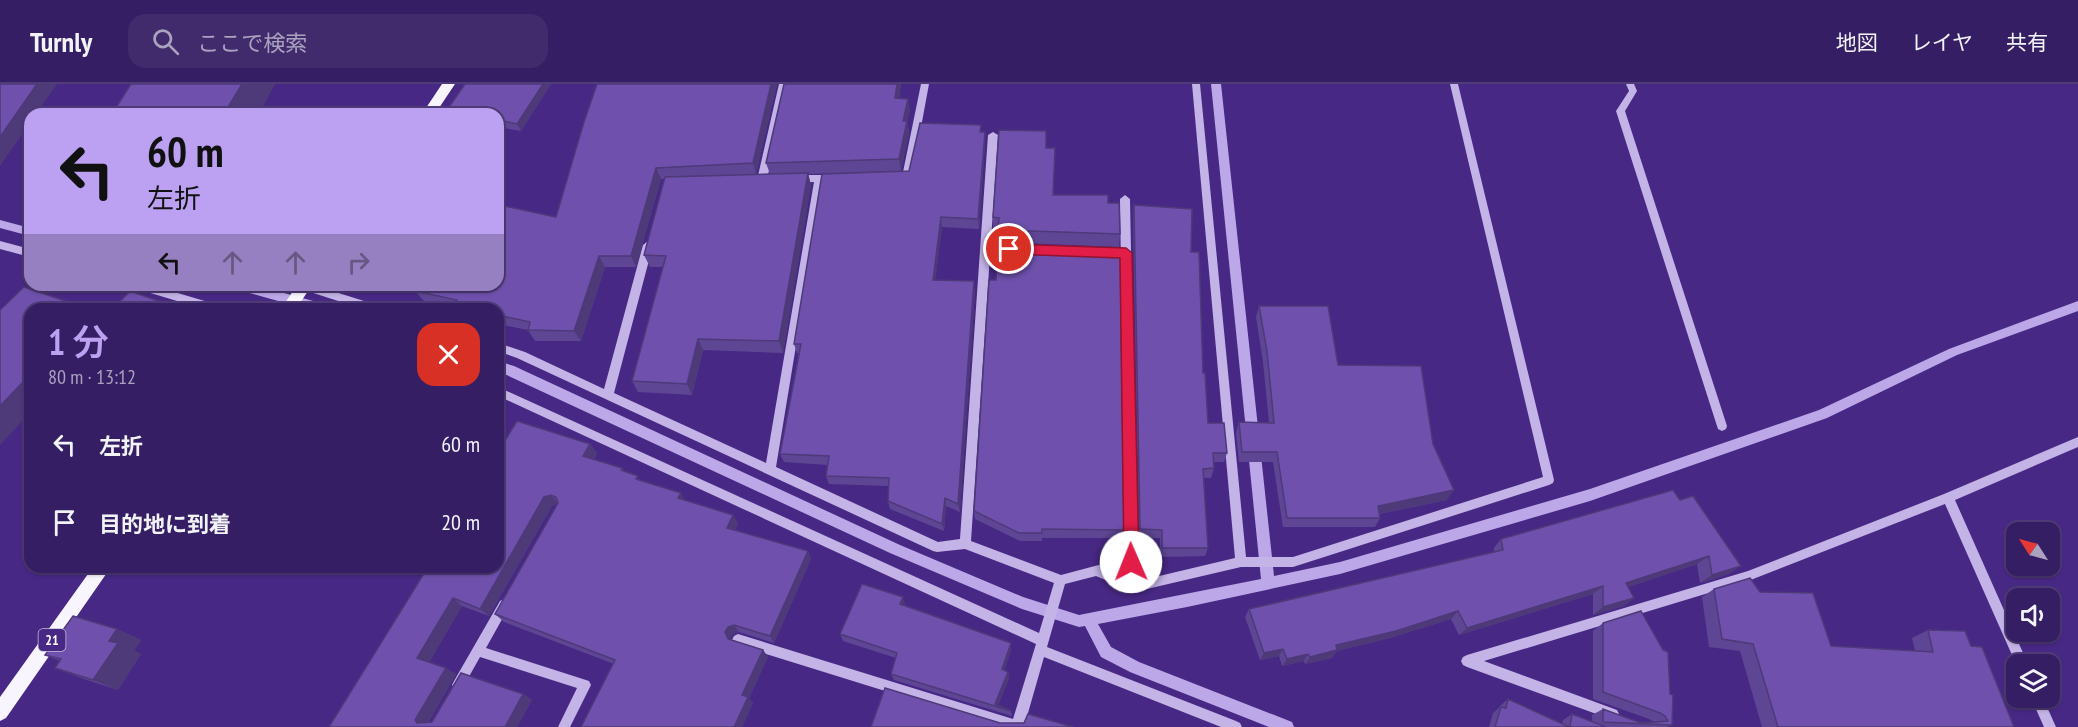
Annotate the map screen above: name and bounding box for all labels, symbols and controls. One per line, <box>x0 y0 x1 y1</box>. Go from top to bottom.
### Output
search box <box>128 14 548 68</box>
text: Turnly <box>30 23 92 60</box>
icon: search <box>149 25 182 58</box>
text: ここで検索 <box>197 29 307 57</box>
text: 地図 <box>1836 29 1878 56</box>
text: レイヤ <box>1911 29 1973 56</box>
text: 共有 <box>2006 29 2048 56</box>
text: 60 m <box>147 124 224 179</box>
icon: left <box>48 132 126 210</box>
text: 左折 <box>147 181 201 215</box>
pin <box>983 223 1034 274</box>
icon: arrive <box>992 232 1025 265</box>
icon: left <box>153 246 186 279</box>
icon: ahead <box>216 246 249 279</box>
icon: ahead <box>279 246 312 279</box>
icon: right <box>342 246 375 279</box>
text: 1 分 <box>48 318 109 365</box>
button: close <box>417 323 480 386</box>
text: 80 m · 13:12 <box>48 364 136 390</box>
icon: left <box>48 428 81 461</box>
text: 60 m <box>441 430 480 458</box>
text: 左折 <box>99 432 143 460</box>
icon: arrive <box>48 506 81 539</box>
text: 20 m <box>441 508 480 536</box>
text: 目的地に到着 <box>99 510 231 538</box>
north arrow <box>2006 522 2060 576</box>
map controls <box>2006 522 2060 708</box>
position arrow <box>1099 530 1163 594</box>
button: sound <box>2006 588 2060 642</box>
road number: 21 <box>38 629 66 651</box>
button: layers <box>2006 654 2060 708</box>

